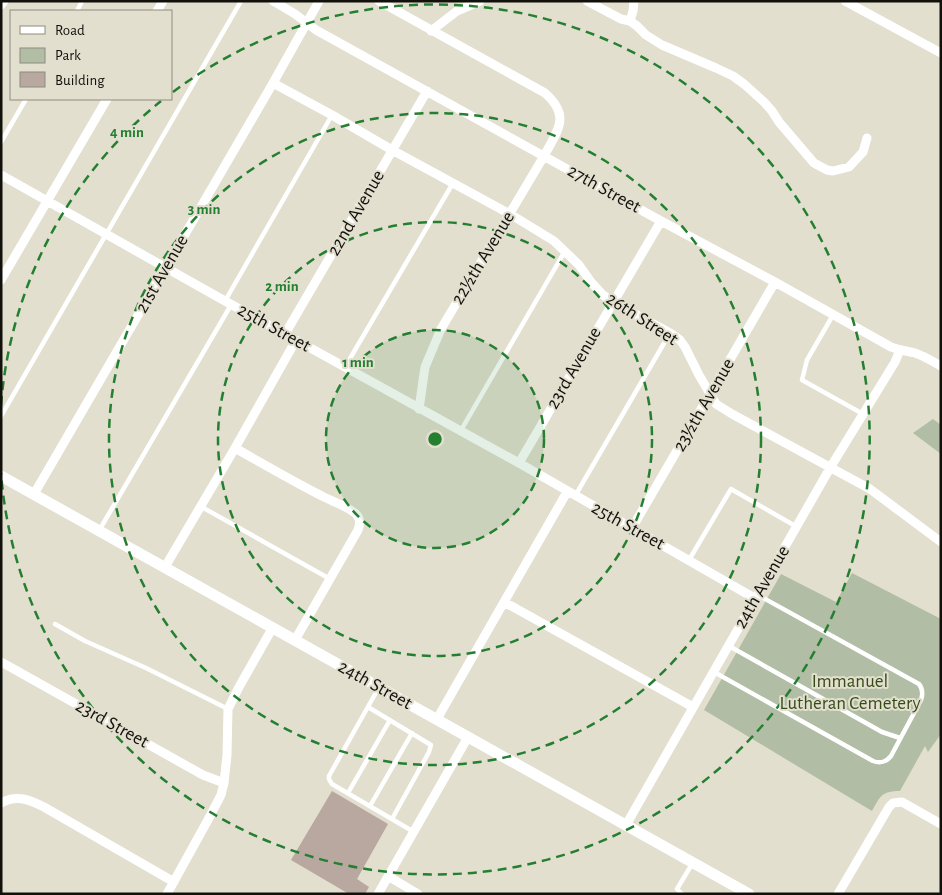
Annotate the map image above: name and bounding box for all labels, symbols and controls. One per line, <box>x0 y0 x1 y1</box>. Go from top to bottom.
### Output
legend <box>10 10 172 100</box>
text: Road <box>55 23 85 38</box>
text: Park <box>55 48 81 63</box>
text: Building <box>55 73 105 88</box>
text: 4 min <box>110 125 144 140</box>
street label: 27th Street <box>564 161 644 217</box>
street label: 22nd Avenue <box>324 167 388 259</box>
text: 3 min <box>188 202 220 217</box>
street label: 22½th Avenue <box>448 208 518 308</box>
street label: 21st Avenue <box>132 232 192 316</box>
text: 2 min <box>265 279 299 294</box>
street label: 26th Street <box>603 289 681 349</box>
street label: 25th Street <box>234 300 314 356</box>
street label: 23rd Avenue <box>543 324 605 412</box>
text: 1 min <box>342 355 374 370</box>
street label: 23½th Avenue <box>670 355 738 455</box>
centre of rings <box>426 430 444 448</box>
street label: 25th Street <box>588 498 668 554</box>
street label: 24th Avenue <box>731 542 793 632</box>
street label: 24th Street <box>335 657 415 713</box>
park label: Immanuel Lutheran Cemetery <box>780 672 921 713</box>
street label: 23rd Street <box>72 696 152 752</box>

